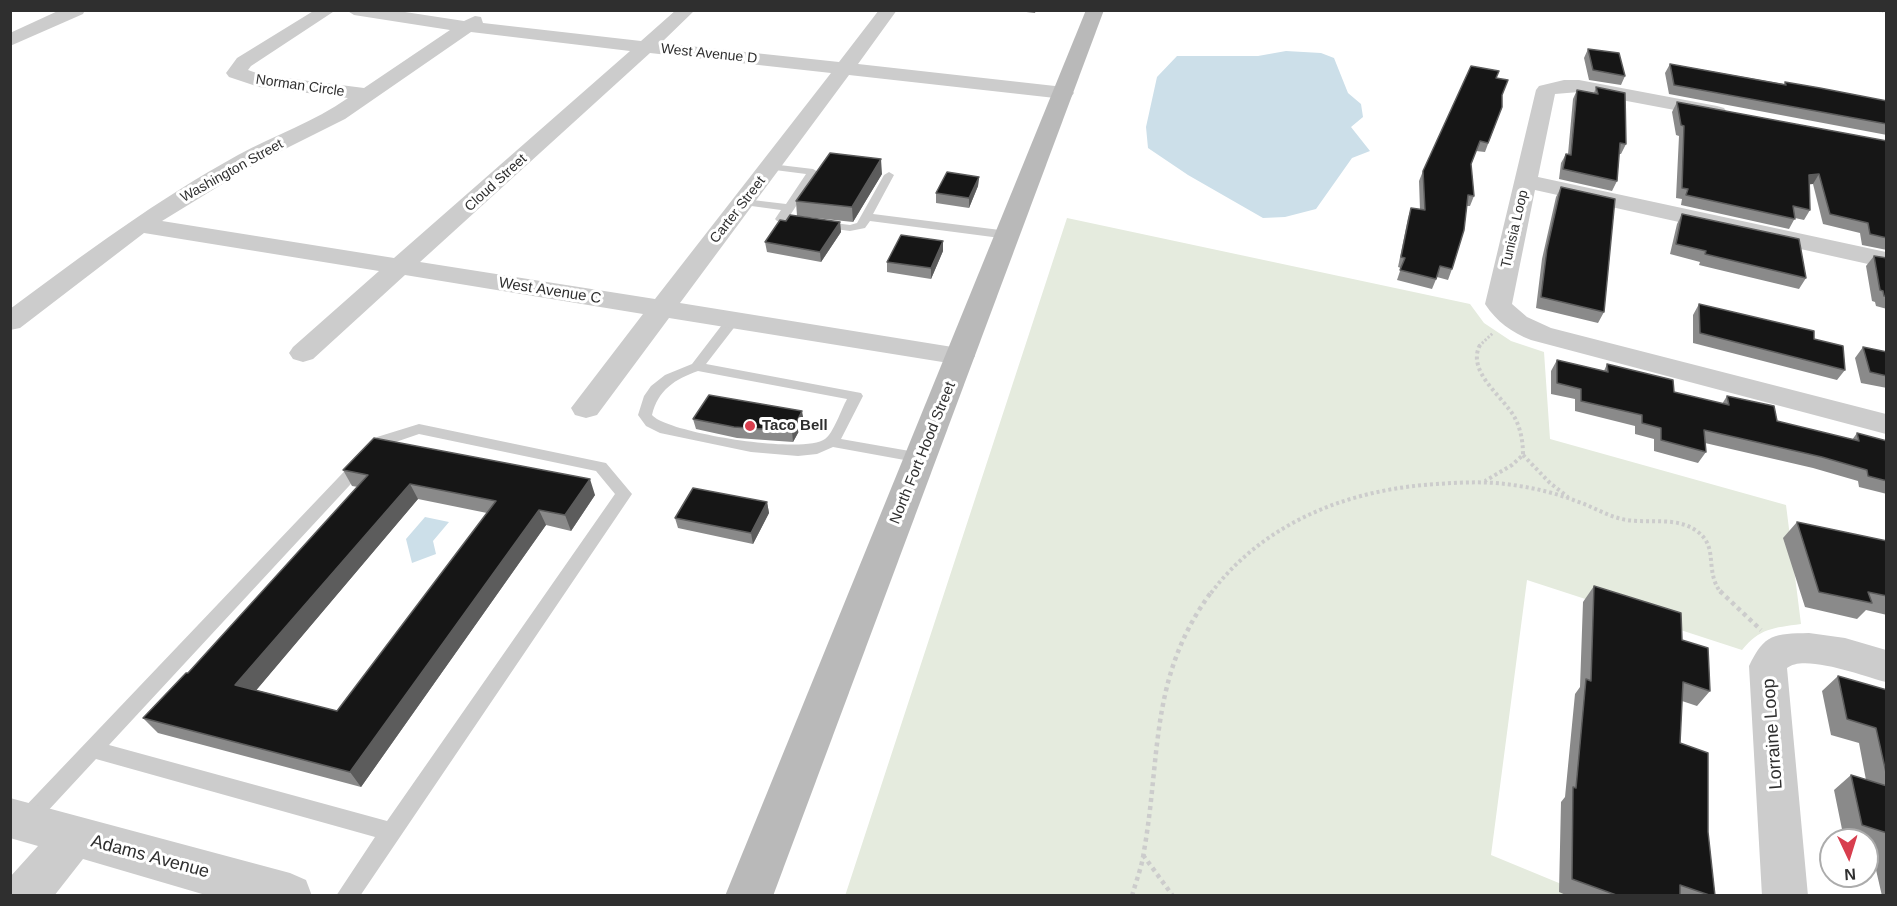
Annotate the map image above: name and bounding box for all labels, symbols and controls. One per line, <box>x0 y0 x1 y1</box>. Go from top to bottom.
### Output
street label: West Avenue D <box>660 41 758 67</box>
street label: Norman Circle <box>255 71 345 101</box>
street label: Washington Street <box>178 136 286 206</box>
street label: Cloud Street <box>461 151 531 215</box>
street label: Carter Street <box>707 173 769 247</box>
street label: Tunisia Loop <box>1498 188 1532 270</box>
street label: West Avenue C <box>497 274 603 308</box>
street label: North Fort Hood Street <box>886 379 960 527</box>
place label: Taco Bell <box>762 417 828 435</box>
marker: Taco Bell <box>743 419 757 433</box>
street label: Lorraine Loop <box>1758 678 1788 790</box>
north arrow <box>1819 828 1879 888</box>
street label: Adams Avenue <box>88 831 212 883</box>
text: N <box>1844 866 1857 883</box>

